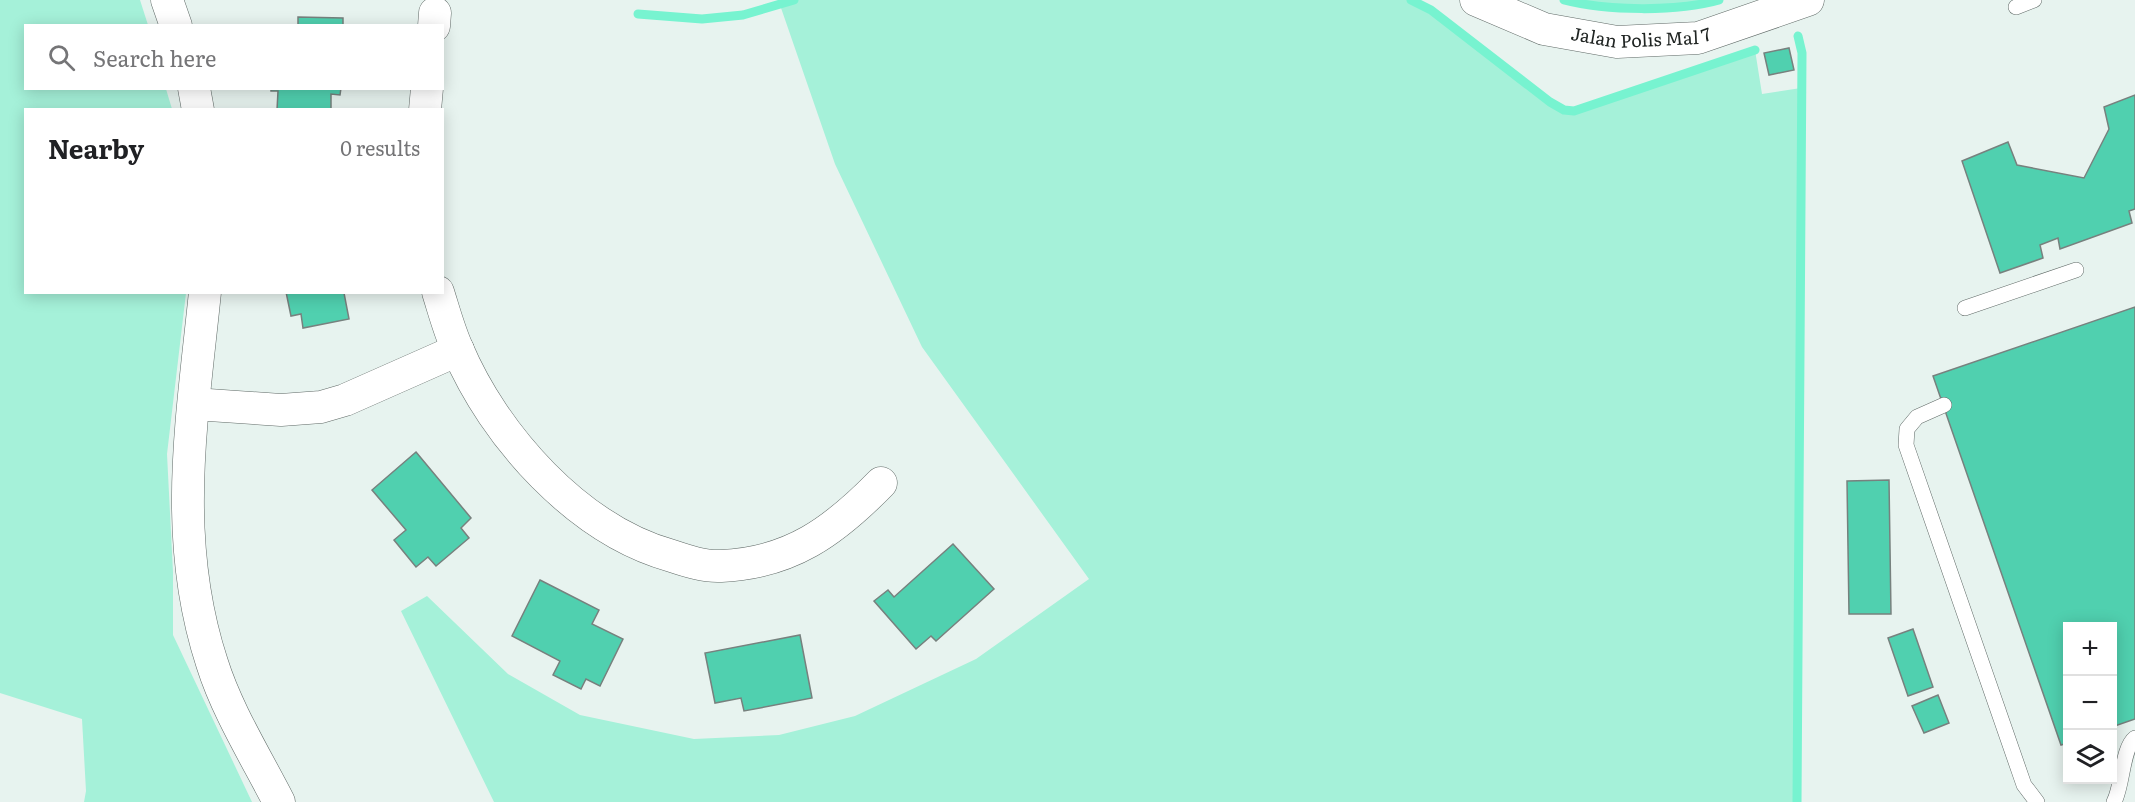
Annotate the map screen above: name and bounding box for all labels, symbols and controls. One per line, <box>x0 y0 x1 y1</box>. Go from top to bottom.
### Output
street label: Jalan Polis Mal 7 <box>1569 19 1715 54</box>
search box <box>24 24 444 90</box>
icon: search <box>45 41 78 74</box>
text: Search here <box>93 41 216 74</box>
text: Nearby <box>48 128 144 167</box>
text: 0 results <box>340 132 420 162</box>
map controls <box>2063 622 2117 784</box>
button: + <box>2063 622 2117 676</box>
button: − <box>2063 676 2117 730</box>
button: layers <box>2063 730 2117 784</box>

